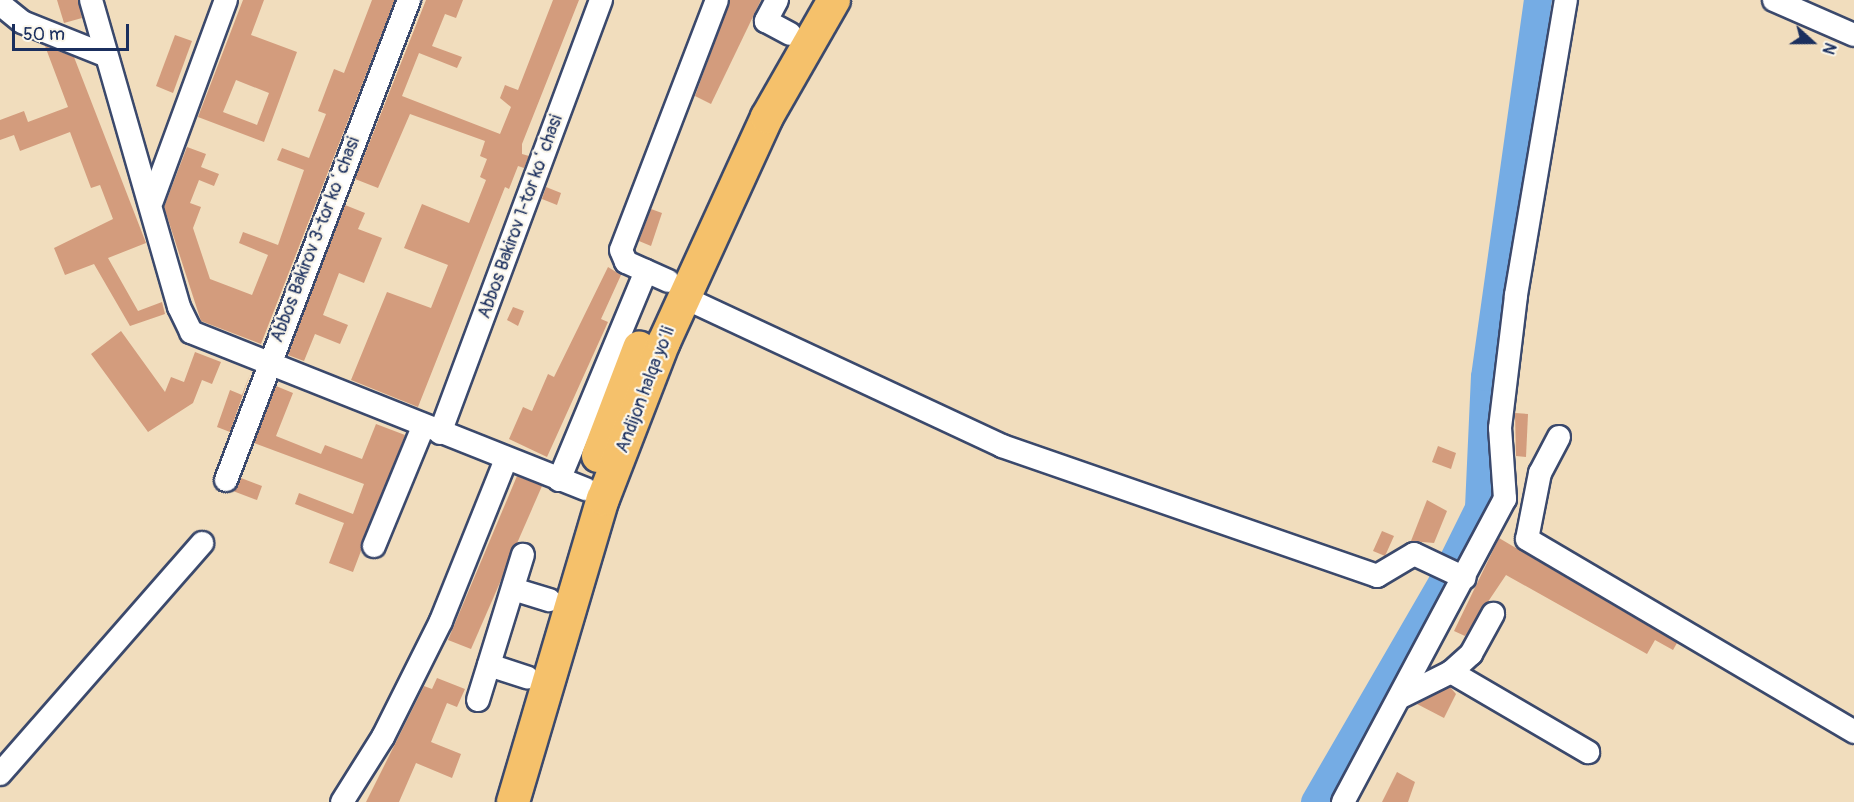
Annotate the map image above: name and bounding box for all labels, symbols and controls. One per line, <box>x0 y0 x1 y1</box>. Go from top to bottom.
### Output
scale bar <box>15 12 132 50</box>
north arrow <box>1782 12 1842 72</box>
text: 50 m <box>23 23 65 46</box>
text: N <box>1818 40 1840 57</box>
street label: Abbos Bakirov 1-tor koʻchasi <box>474 112 568 322</box>
street label: Abbos Bakirov 3-tor koʻchasi <box>267 134 365 346</box>
street label: Andijon halqa yo‘li <box>612 324 680 456</box>

